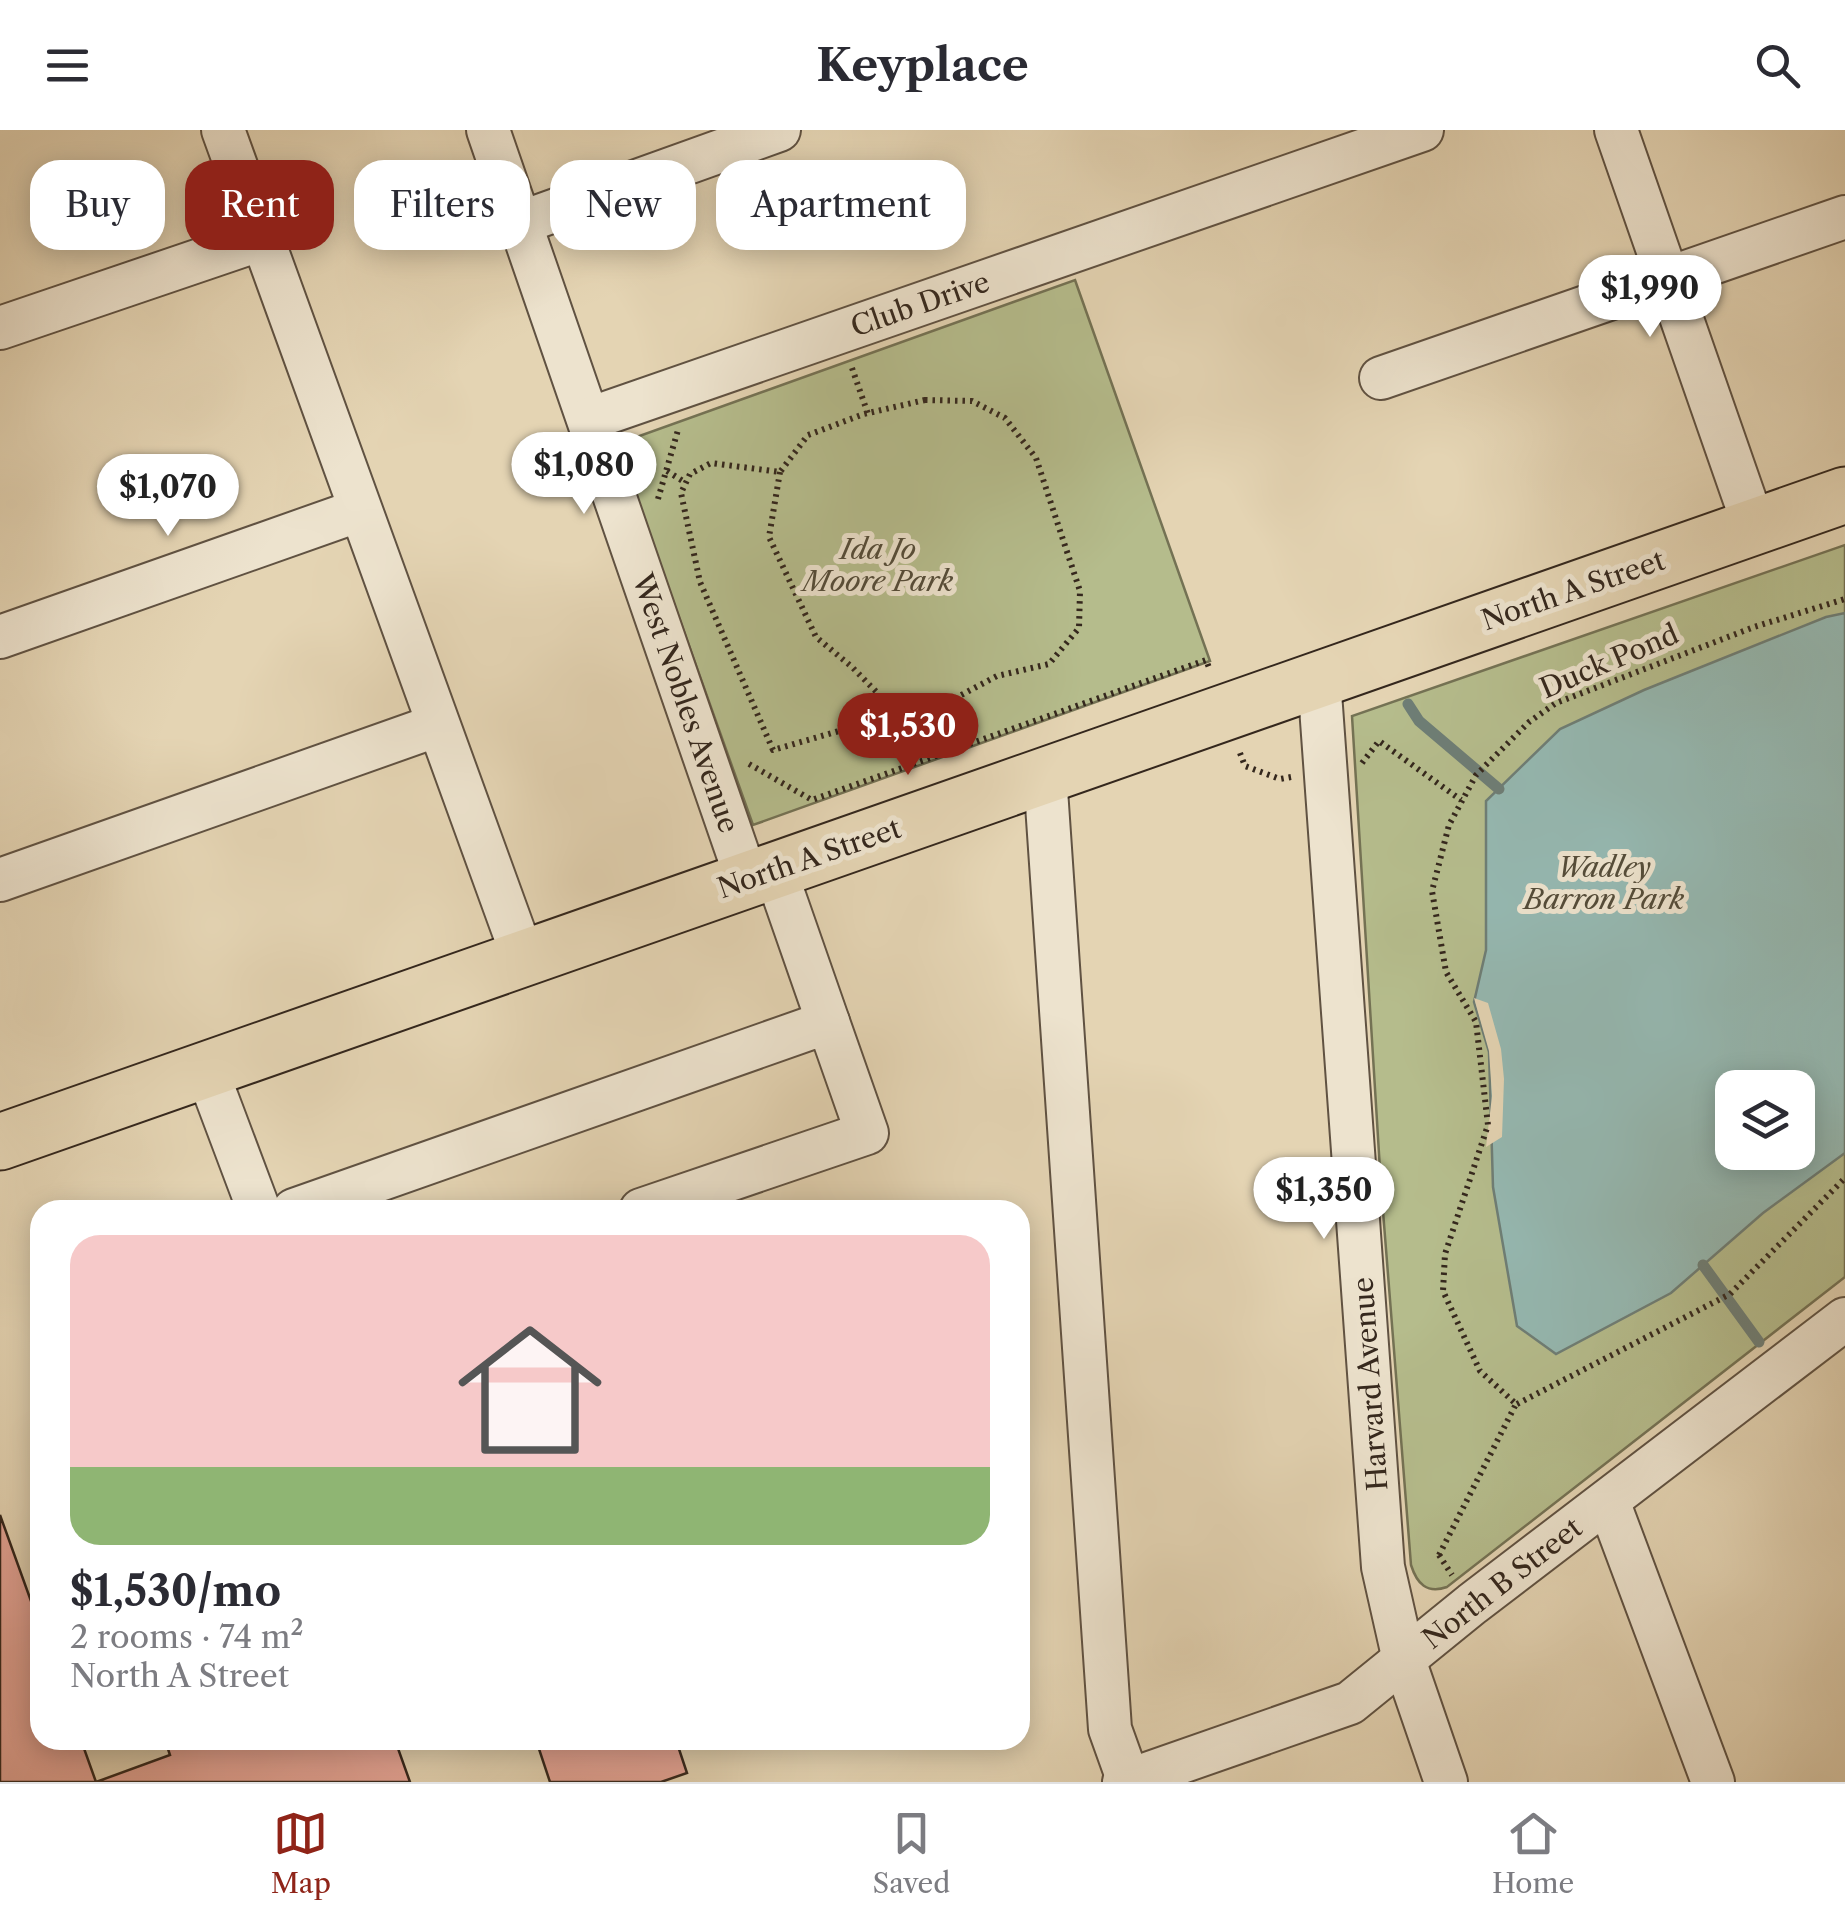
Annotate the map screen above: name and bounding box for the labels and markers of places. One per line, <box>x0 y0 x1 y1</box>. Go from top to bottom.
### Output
pin: $1,990 <box>1569 255 1731 340</box>
pin: $1,080 <box>503 432 665 517</box>
pin: $1,070 <box>87 454 249 539</box>
pin: $1,530 <box>827 693 989 778</box>
pin: $1,350 <box>1243 1157 1405 1242</box>

